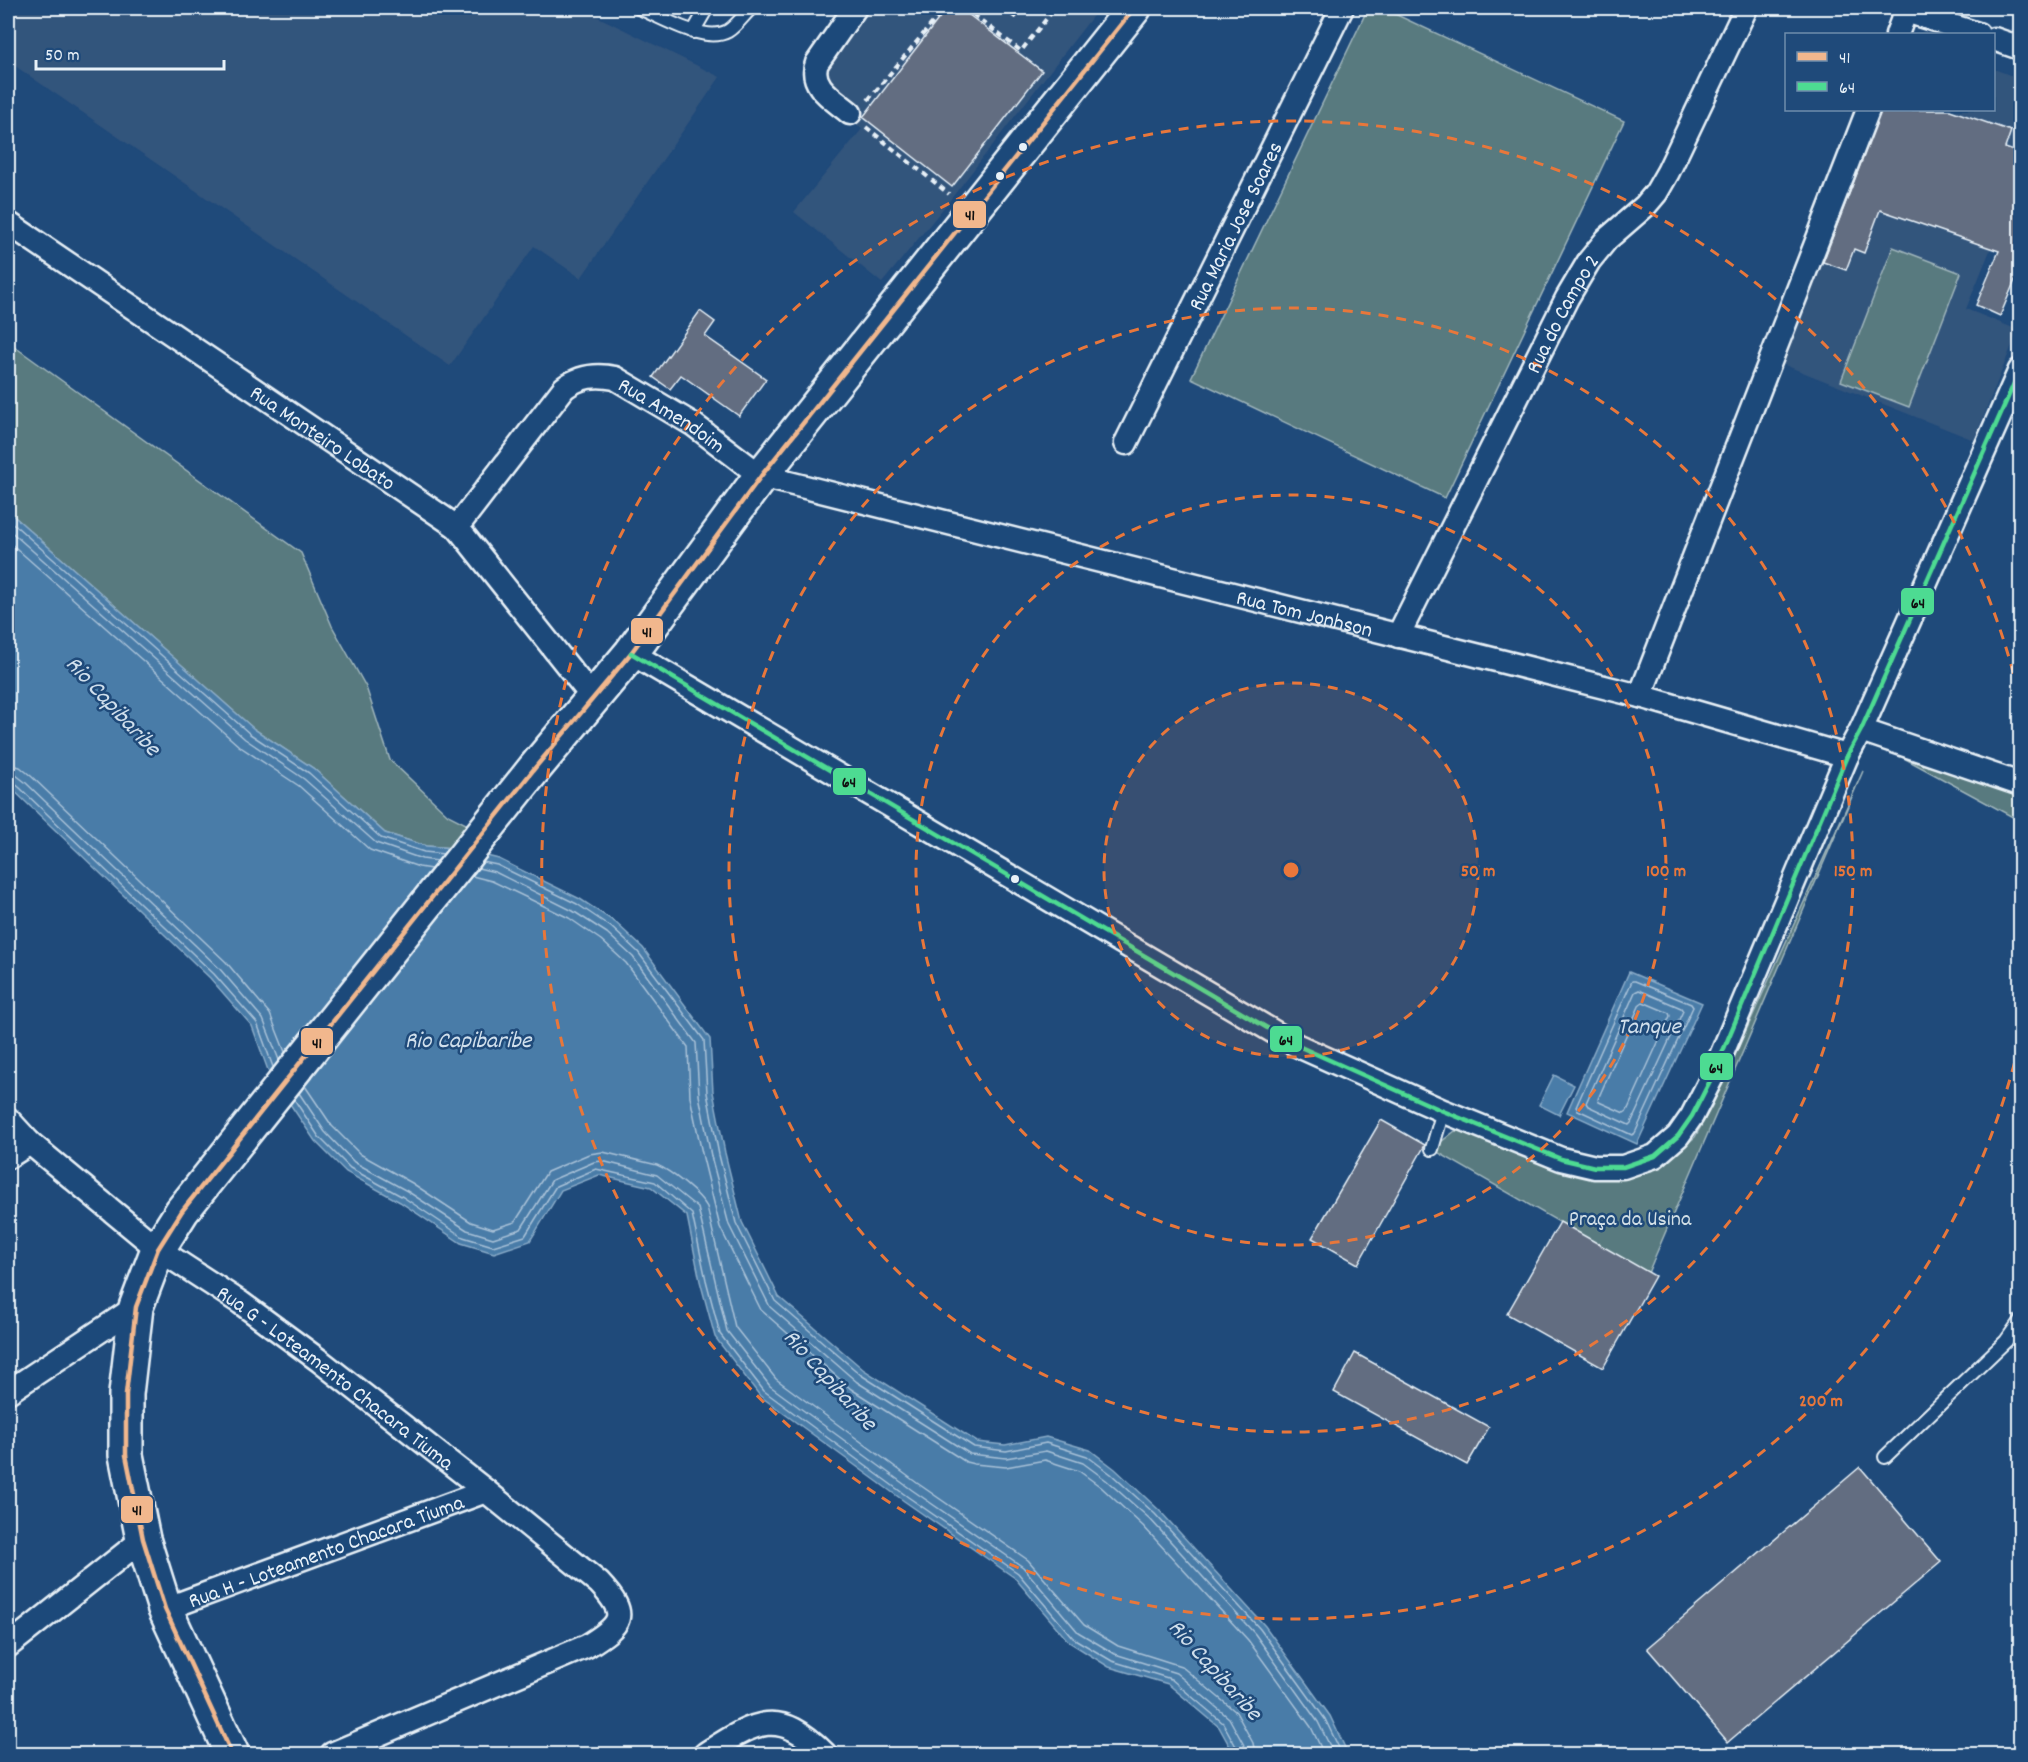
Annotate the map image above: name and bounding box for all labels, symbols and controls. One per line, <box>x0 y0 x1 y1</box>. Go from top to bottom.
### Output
scale bar <box>36 33 224 71</box>
legend <box>1785 33 1995 111</box>
text: 50 m <box>45 44 80 69</box>
text: 41 <box>1839 47 1850 72</box>
text: 64 <box>1839 77 1855 102</box>
street label: Rua Maria Jose Soares <box>1182 137 1292 317</box>
unlabelled marker <box>1017 141 1029 153</box>
unlabelled marker <box>994 170 1006 182</box>
line badge: 41 <box>952 200 987 229</box>
text: 41 <box>965 205 975 228</box>
street label: Rua do Campo 2 <box>1520 248 1608 380</box>
street label: Rua Amendoim <box>611 371 731 462</box>
street label: Rua Monteiro Lobato <box>242 379 401 500</box>
street label: Rua Tom Jonhson <box>1233 584 1376 648</box>
line badge: 64 <box>1900 587 1935 616</box>
text: 64 <box>1911 593 1925 616</box>
line badge: 41 <box>630 617 664 645</box>
text: 41 <box>642 622 652 645</box>
water label: Rio Capibaribe <box>56 649 168 766</box>
line badge: 64 <box>832 767 867 796</box>
text: 64 <box>842 772 856 795</box>
centre of rings <box>1281 860 1301 880</box>
text: 50 m <box>1461 860 1495 885</box>
text: 100 m <box>1646 860 1686 885</box>
text: 150 m <box>1834 860 1872 885</box>
unlabelled marker <box>1009 873 1021 885</box>
water label: Tanque <box>1617 1011 1682 1045</box>
water label: Rio Capibaribe <box>405 1025 533 1059</box>
line badge: 64 <box>1269 1025 1303 1053</box>
line badge: 41 <box>300 1027 334 1056</box>
text: 64 <box>1279 1030 1293 1053</box>
text: 41 <box>312 1033 322 1056</box>
line badge: 64 <box>1699 1052 1734 1081</box>
text: 64 <box>1709 1058 1723 1081</box>
park label: Praça da Usina <box>1569 1205 1692 1236</box>
street label: Rua G - Loteamento Chacara Tiuma <box>209 1279 460 1480</box>
water label: Rio Capibaribe <box>774 1323 885 1441</box>
text: 200 m <box>1799 1390 1843 1415</box>
street label: Rua H - Loteamento Chacara Tiuma <box>185 1488 469 1618</box>
line badge: 41 <box>120 1495 154 1524</box>
text: 41 <box>132 1500 142 1523</box>
water label: Rio Capibaribe <box>1159 1613 1270 1731</box>

